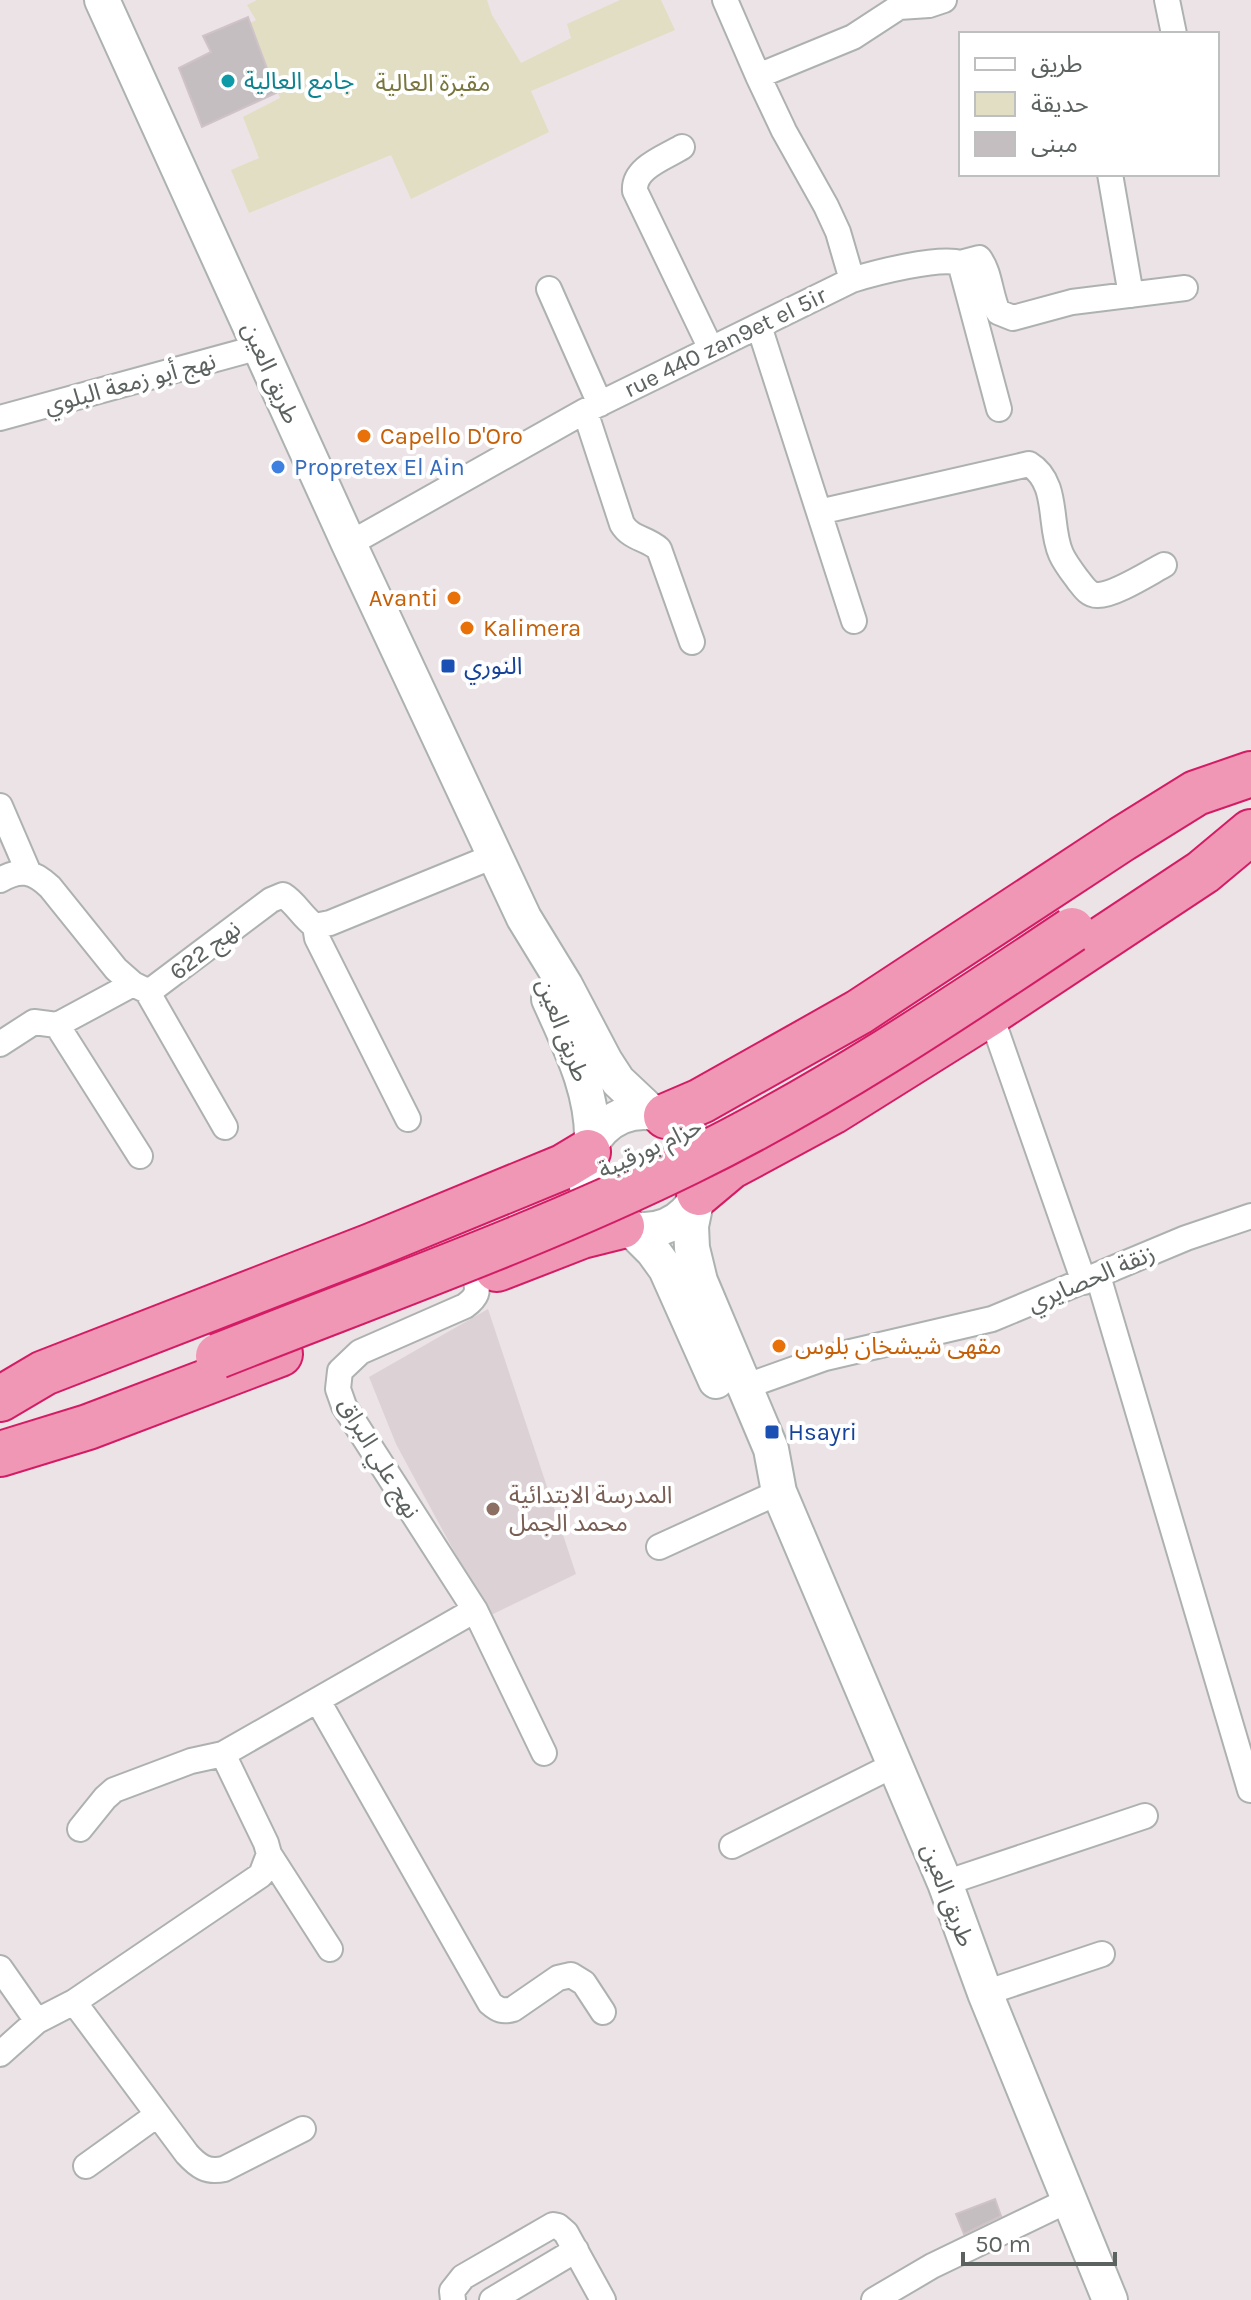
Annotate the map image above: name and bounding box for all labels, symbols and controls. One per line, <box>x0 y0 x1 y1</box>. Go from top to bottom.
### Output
legend <box>959 32 1219 176</box>
text: طريق <box>1031 50 1083 79</box>
place label: جامع العالية <box>244 67 354 98</box>
park label: مقبرة العالية <box>376 69 490 97</box>
marker: جامع العالية <box>219 72 237 90</box>
text: حديقة <box>1031 90 1089 118</box>
text: مبنى <box>1031 130 1078 158</box>
street label: rue 440 zan9et el 5ir <box>619 281 831 403</box>
street label: طريق العين <box>235 318 306 429</box>
street label: نهج أبو زمعة البلوي <box>41 345 220 424</box>
place label: Capello D'Oro <box>380 422 523 450</box>
marker: Capello D'Oro <box>355 427 373 445</box>
place label: Propretex El Ain <box>294 453 465 481</box>
marker: Propretex El Ain <box>269 458 287 476</box>
place label: Avanti <box>369 584 438 612</box>
marker: Avanti <box>445 589 463 607</box>
place label: Kalimera <box>483 614 581 642</box>
marker: Kalimera <box>458 619 476 637</box>
place label: النوري <box>464 652 523 685</box>
marker: النوري <box>439 657 457 675</box>
street label: نهج 622 <box>164 914 248 988</box>
street label: طريق العين <box>530 974 595 1086</box>
street label: حزام بورقيبة <box>594 1112 708 1188</box>
street label: زنقة الحصايري <box>1023 1239 1161 1322</box>
place label: مقهى شيشخان بلوس <box>795 1332 1002 1360</box>
marker: مقهى شيشخان بلوس <box>770 1337 788 1355</box>
street label: نهج علي البراق <box>328 1393 426 1526</box>
place label: Hsayri <box>788 1418 857 1446</box>
marker: Hsayri <box>763 1423 781 1441</box>
place label: المدرسة الابتدائية محمد الجمل <box>509 1481 673 1537</box>
marker: المدرسة الابتدائية محمد الجمل <box>484 1500 502 1518</box>
street label: طريق العين <box>915 1839 980 1951</box>
scale bar <box>963 2216 1115 2266</box>
text: 50 m <box>975 2230 1031 2258</box>

